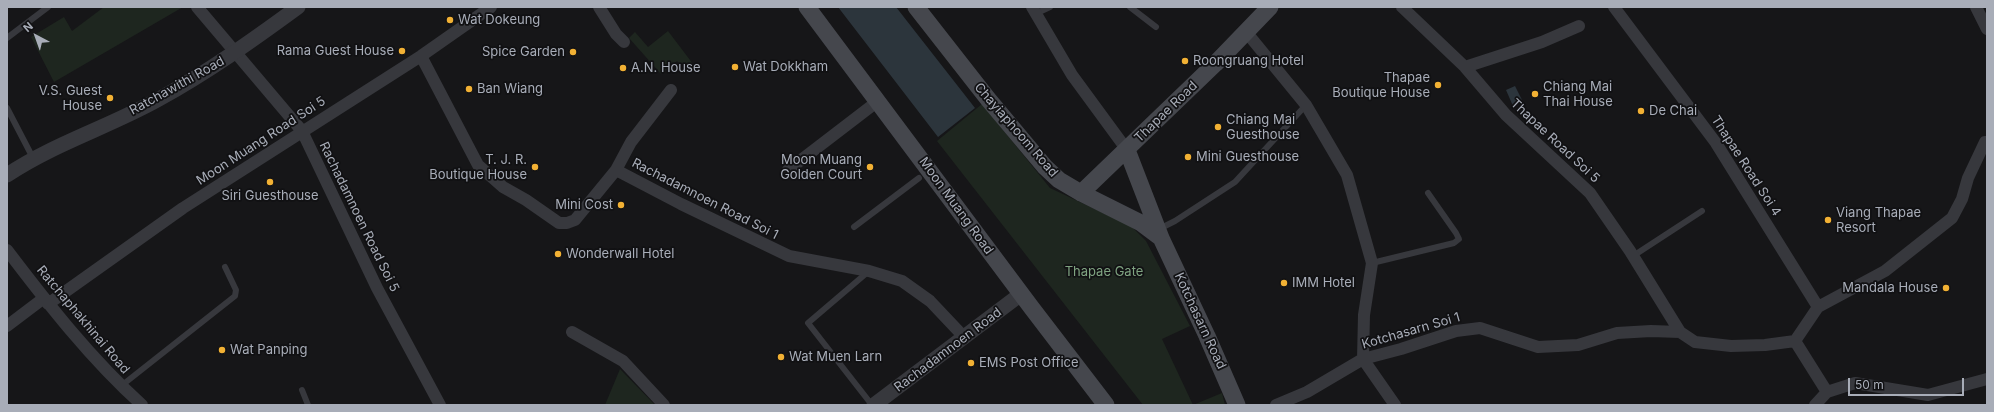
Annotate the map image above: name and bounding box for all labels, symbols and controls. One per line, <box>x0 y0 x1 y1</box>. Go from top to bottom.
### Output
place label: Wat Dokeung <box>458 12 540 28</box>
marker: Wat Dokeung <box>445 15 455 25</box>
north arrow <box>16 16 56 56</box>
text: N <box>20 19 36 35</box>
place label: Rama Guest House <box>277 43 394 59</box>
place label: Spice Garden <box>482 44 565 60</box>
marker: Rama Guest House <box>397 46 407 56</box>
marker: Spice Garden <box>568 47 578 57</box>
street label: Ratchawithi Road <box>127 53 227 119</box>
place label: Roongruang Hotel <box>1193 53 1304 69</box>
marker: Roongruang Hotel <box>1180 56 1190 66</box>
place label: Wat Dokkham <box>743 59 828 75</box>
place label: A.N. House <box>631 60 700 76</box>
marker: Wat Dokkham <box>730 62 740 72</box>
marker: A.N. House <box>618 63 628 73</box>
place label: Thapae Boutique House <box>1332 70 1430 101</box>
street label: Thapae Road <box>1131 78 1201 146</box>
place label: Chiang Mai Thai House <box>1543 79 1613 110</box>
street label: Chayiaphoom Road <box>971 80 1061 180</box>
marker: Thapae Boutique House <box>1433 80 1443 90</box>
place label: Ban Wiang <box>477 81 543 97</box>
place label: V.S. Guest House <box>39 83 102 114</box>
marker: Ban Wiang <box>464 84 474 94</box>
marker: Chiang Mai Thai House <box>1530 89 1540 99</box>
marker: V.S. Guest House <box>105 93 115 103</box>
street label: Moon Muang Road Soi 5 <box>194 93 328 189</box>
street label: Thapae Road Soi 5 <box>1507 96 1603 186</box>
place label: De Chai <box>1649 103 1697 119</box>
marker: De Chai <box>1636 106 1646 116</box>
place label: Chiang Mai Guesthouse <box>1226 112 1300 143</box>
street label: Thapae Road Soi 4 <box>1708 113 1784 219</box>
marker: Chiang Mai Guesthouse <box>1213 122 1223 132</box>
street label: Rachadamnoen Road Soi 5 <box>316 139 402 295</box>
place label: Mini Guesthouse <box>1196 149 1299 165</box>
place label: T. J. R. Boutique House <box>429 152 527 183</box>
place label: Moon Muang Golden Court <box>780 152 862 183</box>
marker: Mini Guesthouse <box>1183 152 1193 162</box>
street label: Moon Muang Road <box>916 154 996 258</box>
street label: Rachadamnoen Road Soi 1 <box>629 155 781 243</box>
marker: T. J. R. Boutique House <box>530 162 540 172</box>
marker: Moon Muang Golden Court <box>865 162 875 172</box>
marker: Siri Guesthouse <box>265 177 275 187</box>
place label: Siri Guesthouse <box>221 188 319 204</box>
place label: Mini Cost <box>555 197 613 213</box>
marker: Mini Cost <box>616 200 626 210</box>
place label: Viang Thapae Resort <box>1836 205 1921 236</box>
marker: Viang Thapae Resort <box>1823 215 1833 225</box>
place label: Wonderwall Hotel <box>566 246 674 262</box>
marker: Wonderwall Hotel <box>553 249 563 259</box>
street label: Ratchaphakhinai Road <box>33 263 133 377</box>
park label: Thapae Gate <box>1065 264 1143 280</box>
street label: Kotchasarn Road <box>1171 270 1229 372</box>
place label: IMM Hotel <box>1292 275 1355 291</box>
marker: IMM Hotel <box>1279 278 1289 288</box>
place label: Mandala House <box>1842 280 1938 296</box>
marker: Mandala House <box>1941 283 1951 293</box>
street label: Rachadamnoen Road <box>891 305 1005 395</box>
street label: Kotchasarn Soi 1 <box>1360 310 1462 352</box>
place label: Wat Panping <box>230 342 307 358</box>
marker: Wat Panping <box>217 345 227 355</box>
place label: Wat Muen Larn <box>789 349 882 365</box>
marker: Wat Muen Larn <box>776 352 786 362</box>
place label: EMS Post Office <box>979 355 1079 371</box>
marker: EMS Post Office <box>966 358 976 368</box>
scale bar <box>1850 370 1966 396</box>
text: 50 m <box>1855 377 1884 392</box>

